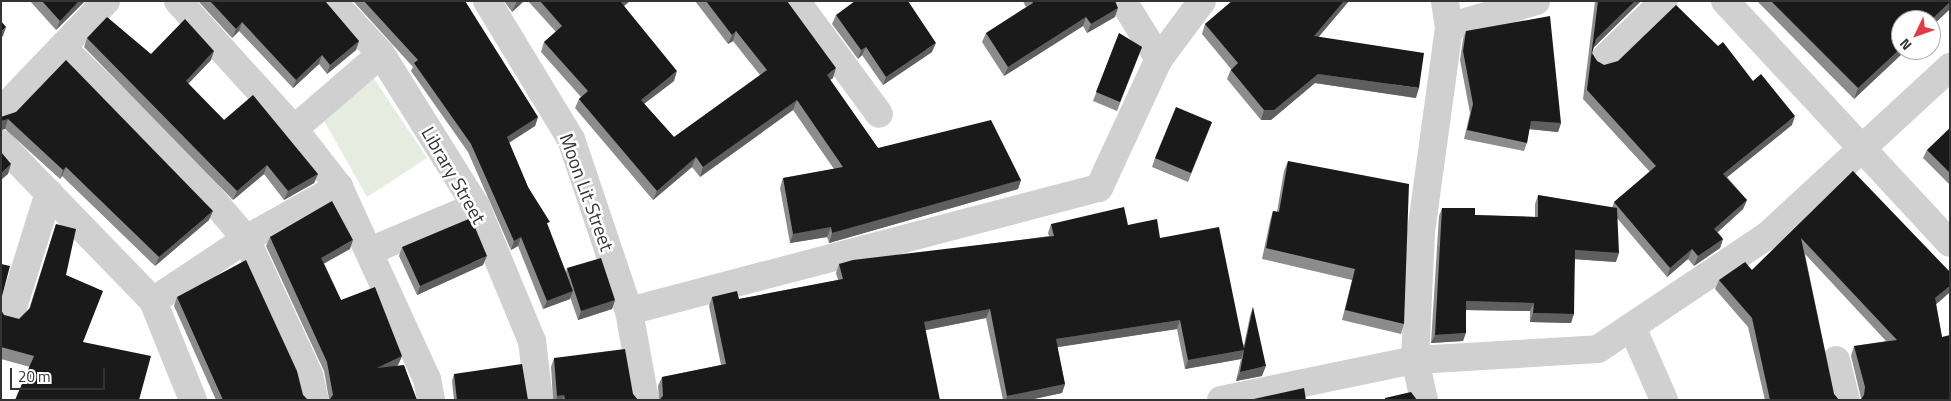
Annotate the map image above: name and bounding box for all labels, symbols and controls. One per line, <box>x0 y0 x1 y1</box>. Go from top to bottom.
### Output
north arrow <box>1891 10 1941 60</box>
text: N <box>1894 34 1916 55</box>
street label: Library Street <box>417 122 491 228</box>
street label: Moon Lit Street <box>555 130 619 254</box>
scale bar <box>12 358 108 390</box>
text: 20 m <box>18 365 51 388</box>

